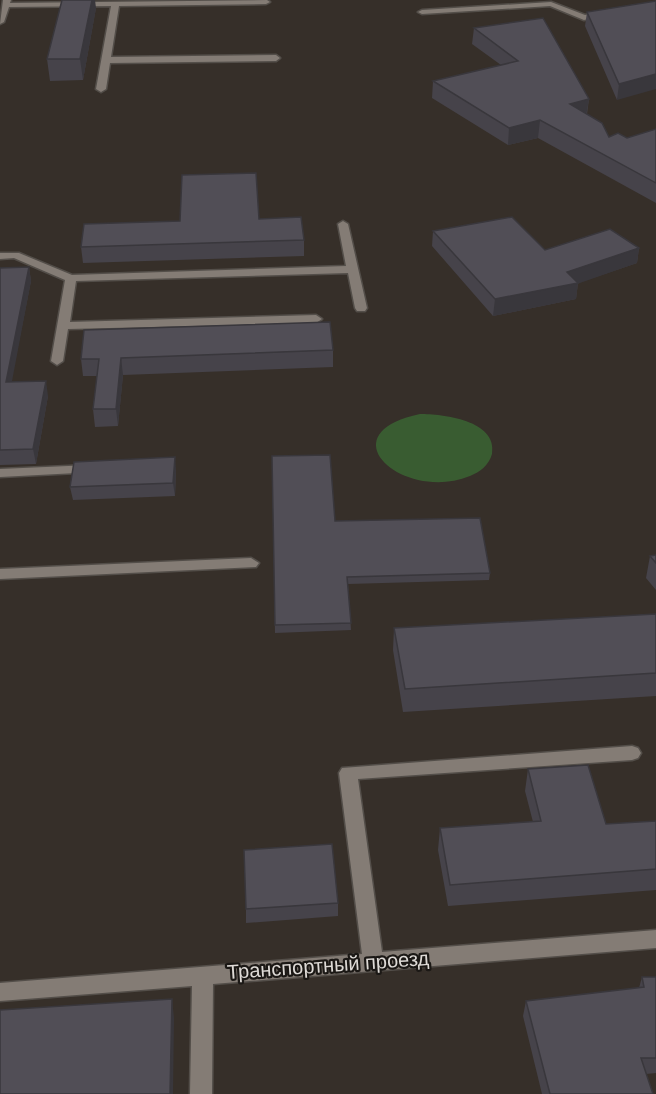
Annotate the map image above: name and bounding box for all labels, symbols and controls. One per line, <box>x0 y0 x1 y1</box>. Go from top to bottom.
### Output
street label: Транспортный проезд <box>226 947 430 983</box>

